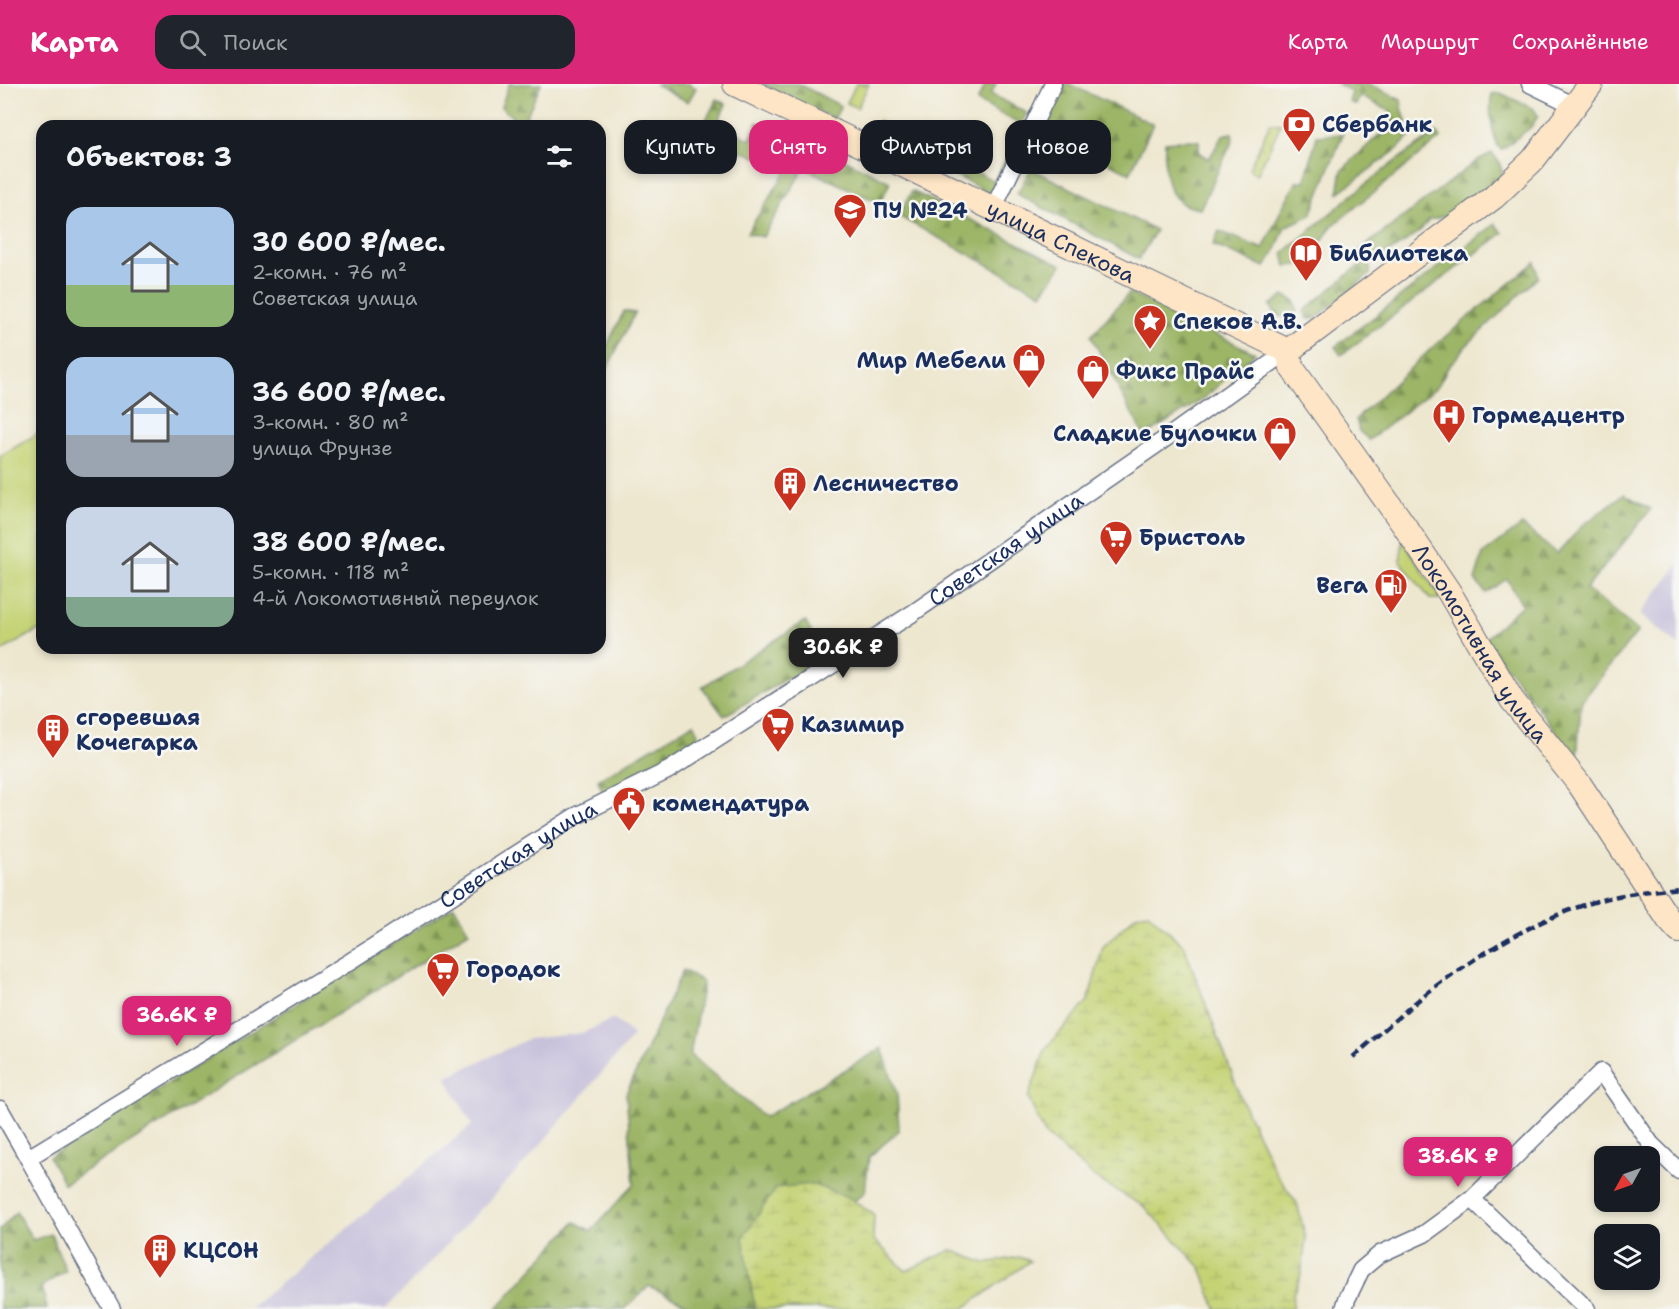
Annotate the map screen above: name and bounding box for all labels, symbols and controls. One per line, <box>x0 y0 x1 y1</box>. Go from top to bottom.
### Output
search box <box>155 15 575 69</box>
text: Карта <box>30 23 119 61</box>
icon: search <box>176 26 209 59</box>
text: Поиск <box>224 28 288 57</box>
text: Карта <box>1288 28 1348 56</box>
text: Маршрут <box>1381 28 1479 56</box>
text: Сохранённые <box>1512 28 1649 56</box>
bank icon: Сбербанк <box>1281 106 1317 153</box>
place label: Сбербанк <box>1322 110 1432 139</box>
chip: Купить <box>624 120 737 174</box>
chip: Снять <box>749 120 848 174</box>
chip: Фильтры <box>860 120 993 174</box>
chip: Новое <box>1005 120 1111 174</box>
text: Объектов: 3 <box>66 139 232 174</box>
icon: filters <box>543 140 576 173</box>
school or university icon: ПУ №24 <box>832 192 868 239</box>
street label: улица Спекова <box>982 194 1140 290</box>
place label: ПУ №24 <box>873 196 968 225</box>
text: 30 600 ₽/мес. <box>252 224 446 259</box>
icon: home <box>114 231 186 303</box>
library icon: Библиотека <box>1288 235 1324 282</box>
place label: Библиотека <box>1329 239 1468 268</box>
text: 2-комн. · 76 m² <box>252 259 407 285</box>
text: Советская улица <box>252 285 417 311</box>
place icon: Спеков А.В. <box>1132 303 1168 350</box>
place label: Спеков А.В. <box>1173 307 1302 336</box>
shop icon: Мир Мебели <box>1011 342 1047 389</box>
place label: Мир Мебели <box>856 346 1006 375</box>
shop icon: Фикс Прайс <box>1075 353 1111 400</box>
place label: Фикс Прайс <box>1116 357 1255 386</box>
text: 36 600 ₽/мес. <box>252 374 446 409</box>
icon: home <box>114 381 186 453</box>
hospital icon: Гормедцентр <box>1431 397 1467 444</box>
place label: Гормедцентр <box>1472 401 1625 430</box>
text: 3-комн. · 80 m² <box>252 409 408 435</box>
shop icon: Сладкие Булочки <box>1262 415 1298 462</box>
place label: Сладкие Булочки <box>1053 419 1257 448</box>
text: улица Фрунзе <box>252 435 393 461</box>
building icon: Лесничество <box>772 465 808 512</box>
place label: Лесничество <box>813 469 959 498</box>
street label: Советская улица <box>923 486 1089 613</box>
supermarket icon: Бристоль <box>1098 519 1134 566</box>
place label: Бристоль <box>1139 523 1245 552</box>
text: 38 600 ₽/мес. <box>252 524 446 559</box>
icon: home <box>114 531 186 603</box>
street label: Локомотивная улица <box>1405 538 1555 749</box>
text: 5-комн. · 118 m² <box>252 559 409 585</box>
fuel station icon: Вега <box>1373 567 1409 614</box>
place label: Вега <box>1316 571 1368 600</box>
text: 4-й Локомотивный переулок <box>252 585 539 611</box>
pin: 30.6K ₽ <box>788 628 898 679</box>
text: 30.6K ₽ <box>803 634 883 660</box>
place label: сгоревшая Кочегарка <box>76 703 200 757</box>
supermarket icon: Казимир <box>760 706 796 753</box>
place label: Казимир <box>801 710 904 739</box>
building icon: сгоревшая Кочегарка <box>35 712 71 759</box>
public building icon: комендатура <box>611 785 647 832</box>
place label: комендатура <box>652 789 809 818</box>
street label: Советская улица <box>433 794 602 915</box>
supermarket icon: Городок <box>425 951 461 998</box>
place label: Городок <box>466 955 561 984</box>
pin: 36.6K ₽ <box>122 996 232 1047</box>
text: 36.6K ₽ <box>136 1002 218 1028</box>
pin: 38.6K ₽ <box>1403 1137 1513 1188</box>
text: 38.6K ₽ <box>1417 1143 1499 1169</box>
north arrow <box>1594 1146 1660 1212</box>
map controls <box>1594 1146 1660 1290</box>
button: layers <box>1594 1224 1660 1290</box>
building icon: КЦСОН <box>142 1232 178 1279</box>
place label: КЦСОН <box>183 1236 259 1265</box>

